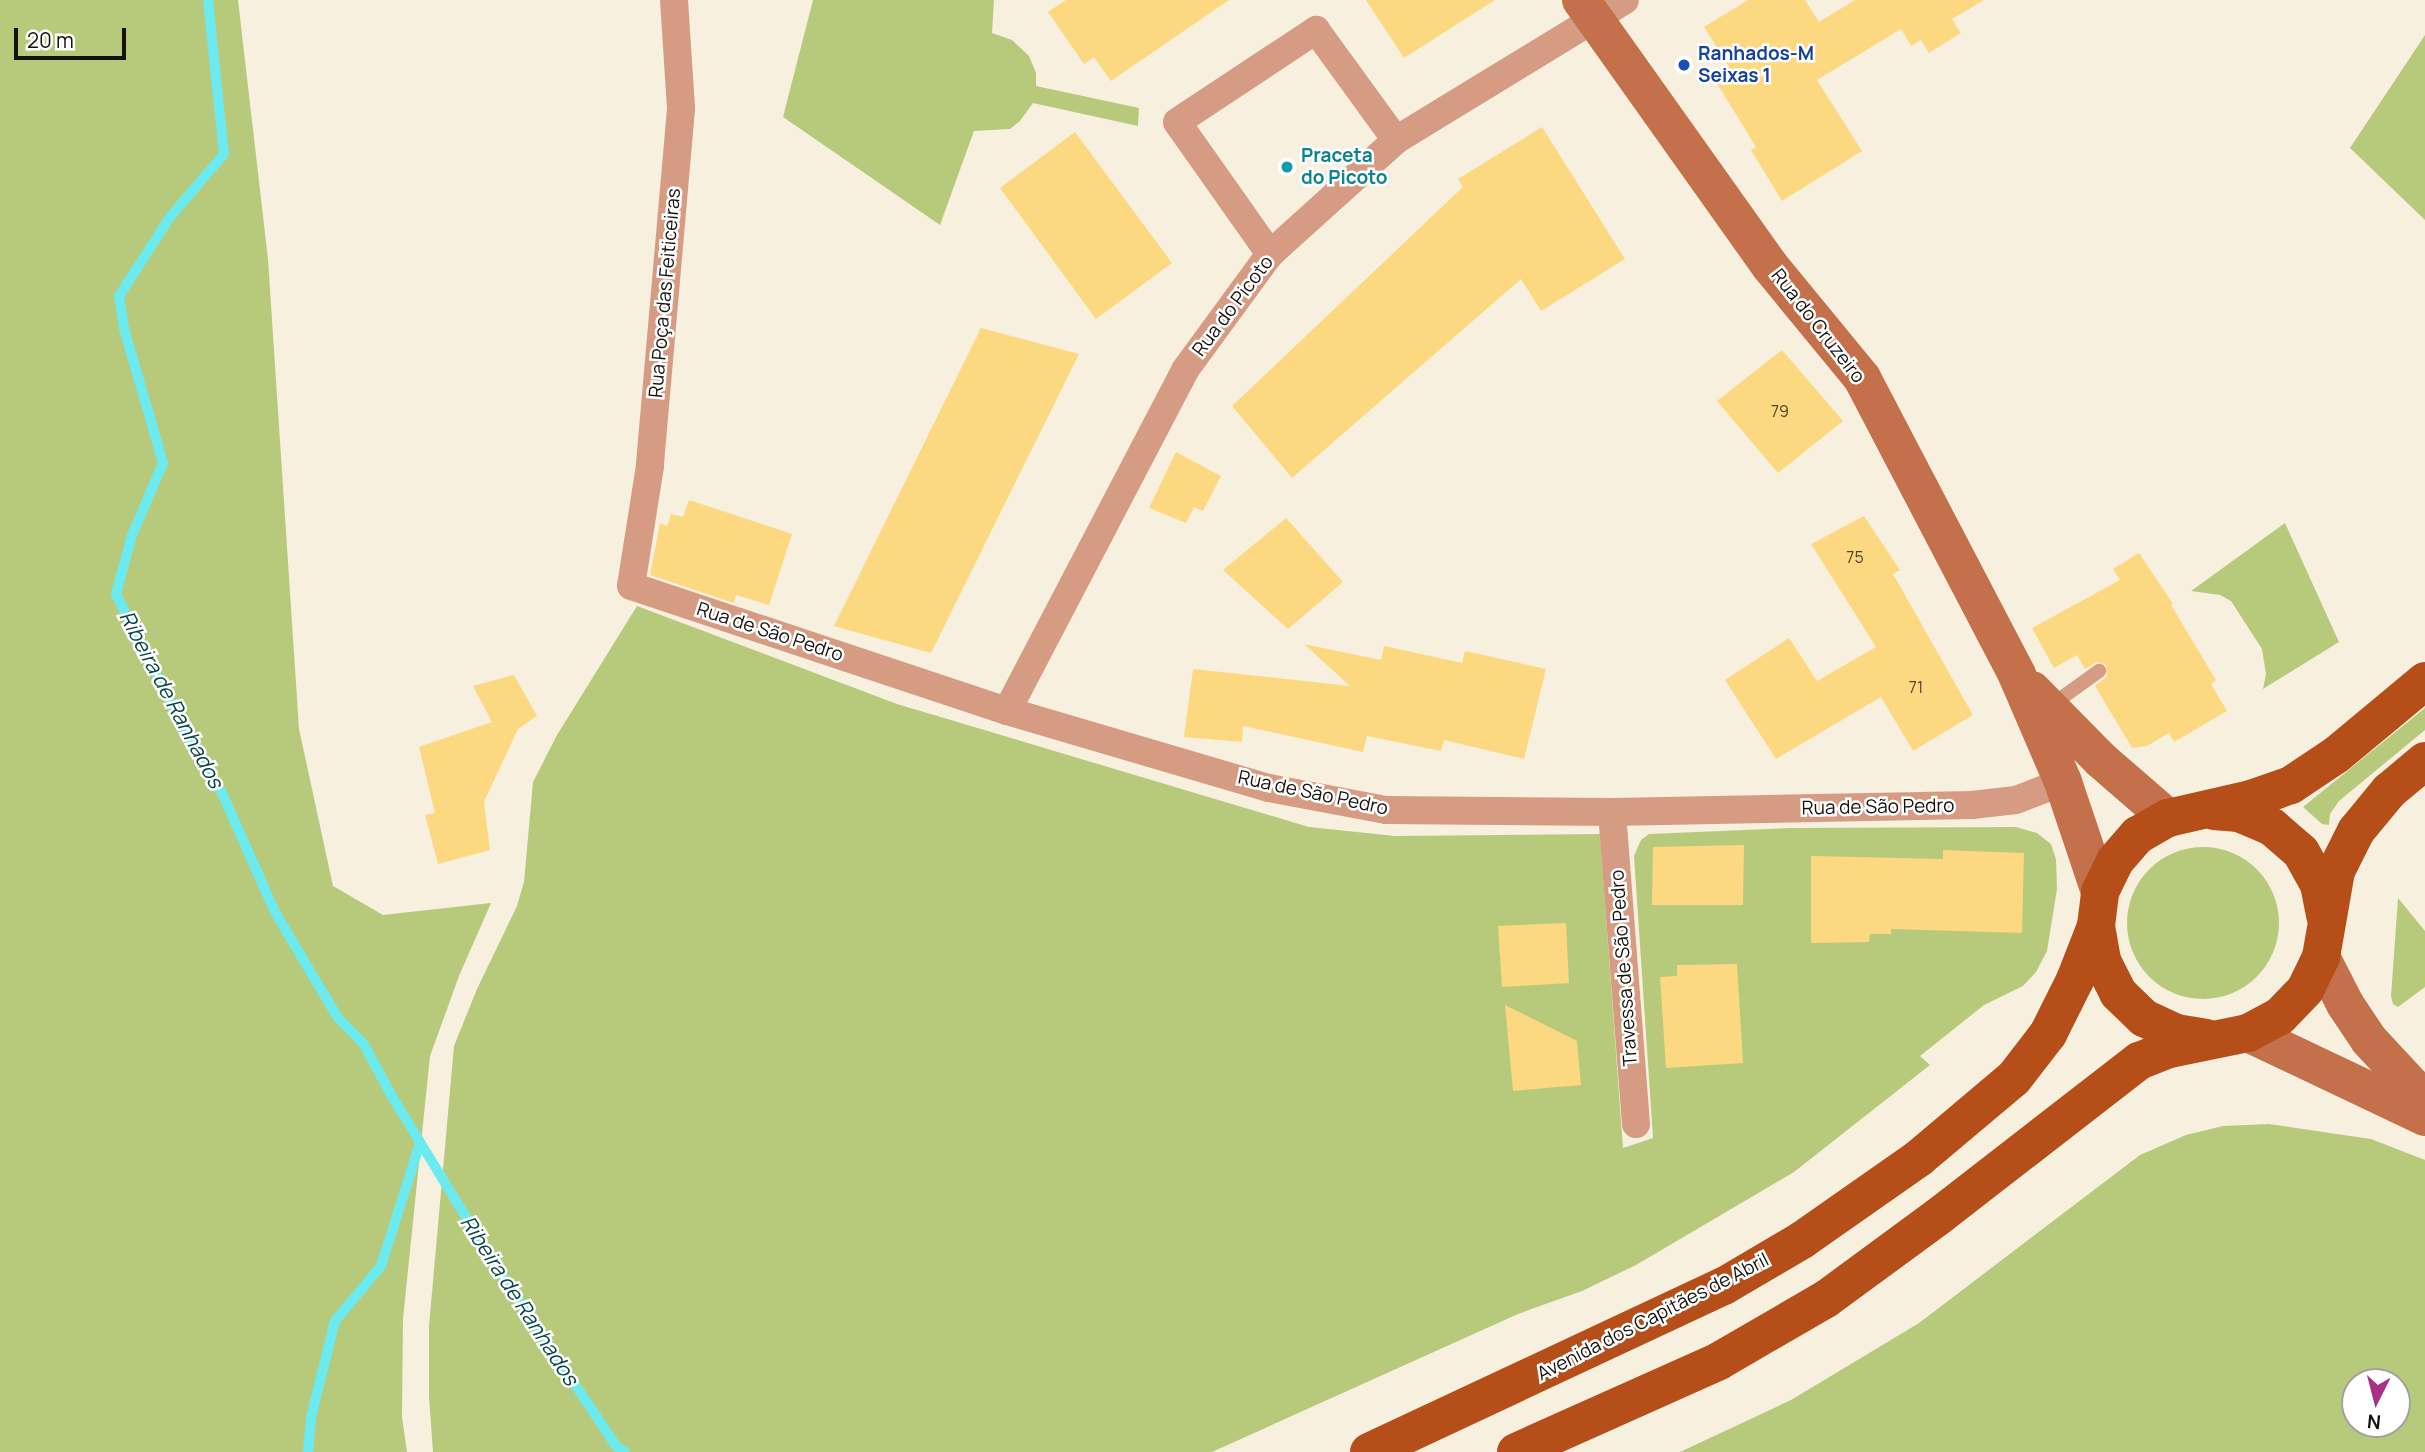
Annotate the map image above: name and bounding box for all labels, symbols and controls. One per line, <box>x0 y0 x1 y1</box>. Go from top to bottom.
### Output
scale bar <box>18 14 130 58</box>
text: 20 m <box>27 26 74 54</box>
place label: Ranhados-M Seixas 1 <box>1698 43 1814 87</box>
marker: Ranhados-M Seixas 1 <box>1676 57 1692 73</box>
place label: Praceta do Picoto <box>1301 145 1388 189</box>
marker: Praceta do Picoto <box>1279 159 1295 175</box>
street label: Rua Poça das Feiticeiras <box>644 187 686 399</box>
street label: Rua do Picoto <box>1188 251 1278 361</box>
street label: Rua do Cruzeiro <box>1766 264 1870 388</box>
house number: 79 <box>1771 401 1789 421</box>
house number: 75 <box>1846 547 1864 567</box>
street label: Rua de São Pedro <box>694 598 846 666</box>
water label: Ribeira de Ranhados <box>115 606 229 792</box>
house number: 71 <box>1909 677 1923 697</box>
street label: Rua de São Pedro <box>1236 766 1390 820</box>
street label: Rua de São Pedro <box>1801 794 1955 820</box>
street label: Travessa de São Pedro <box>1606 869 1642 1067</box>
water label: Ribeira de Ranhados <box>456 1211 584 1389</box>
street label: Avenida dos Capitães de Abril <box>1533 1249 1773 1385</box>
north arrow <box>2341 1368 2411 1438</box>
text: N <box>2366 1408 2382 1436</box>

